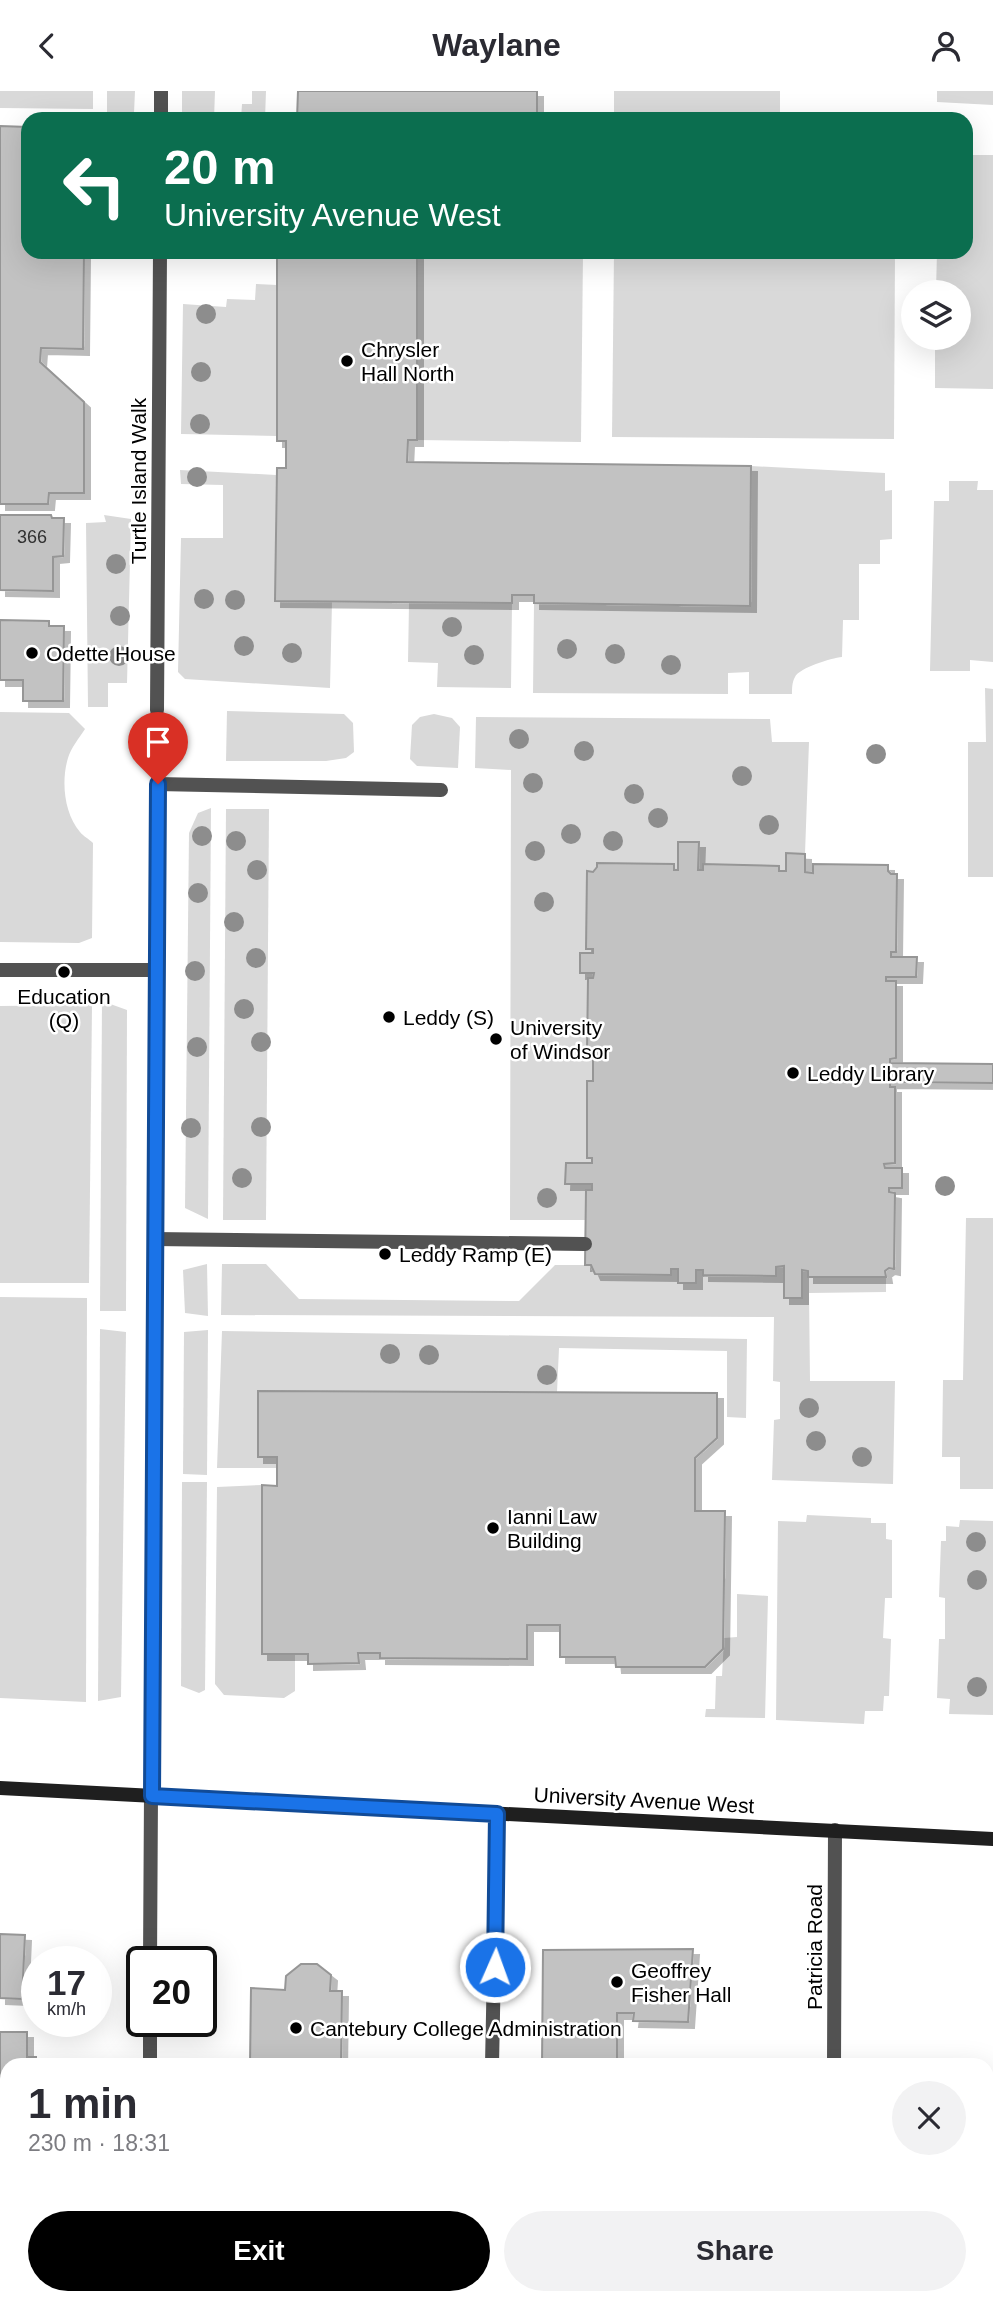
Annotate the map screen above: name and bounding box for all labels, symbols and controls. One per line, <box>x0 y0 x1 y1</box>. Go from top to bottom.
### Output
icon: back <box>28 27 66 65</box>
text: Waylane <box>432 27 561 63</box>
icon: person <box>927 27 965 65</box>
icon: left <box>49 140 140 231</box>
text: 20 m <box>164 140 276 194</box>
text: University Avenue West <box>164 197 501 233</box>
map controls <box>901 280 971 350</box>
button: layers <box>901 280 971 350</box>
place label: Chrysler Hall North <box>361 338 454 385</box>
marker: Chrysler Hall North <box>339 353 355 369</box>
street label: Turtle Island Walk <box>127 397 150 564</box>
house number: 366 <box>17 527 47 547</box>
place label: Odette House <box>46 642 176 665</box>
marker: Odette House <box>24 645 40 661</box>
pin <box>128 712 188 784</box>
icon: arrive <box>139 723 177 761</box>
marker: Education (Q) <box>56 964 72 980</box>
place label: Education (Q) <box>17 985 111 1032</box>
place label: Leddy (S) <box>403 1006 494 1029</box>
marker: Leddy (S) <box>381 1009 397 1025</box>
place label: University of Windsor <box>510 1016 610 1063</box>
marker: University of Windsor <box>488 1031 504 1047</box>
place label: Leddy Library <box>807 1062 935 1085</box>
marker: Leddy Library <box>785 1065 801 1081</box>
place label: Leddy Ramp (E) <box>399 1243 552 1266</box>
marker: Leddy Ramp (E) <box>377 1246 393 1262</box>
place label: Ianni Law Building <box>507 1505 598 1552</box>
marker: Ianni Law Building <box>485 1520 501 1536</box>
street label: University Avenue West <box>533 1783 755 1817</box>
street label: Patricia Road <box>803 1884 826 2010</box>
position arrow <box>458 1930 532 2004</box>
speed limit sign: 20 <box>126 1946 217 2037</box>
place label: Geoffrey Fisher Hall <box>631 1959 731 2006</box>
text: 17 <box>47 1963 86 2002</box>
marker: Geoffrey Fisher Hall <box>609 1974 625 1990</box>
text: km/h <box>47 1999 86 2019</box>
place label: Cantebury College Administration <box>310 2017 622 2040</box>
marker: Cantebury College Administration <box>288 2020 304 2036</box>
text: 1 min <box>28 2080 138 2127</box>
button: close <box>892 2081 966 2155</box>
text: 230 m · 18:31 <box>28 2130 170 2156</box>
button: Exit <box>28 2211 490 2291</box>
button: Share <box>504 2211 966 2291</box>

